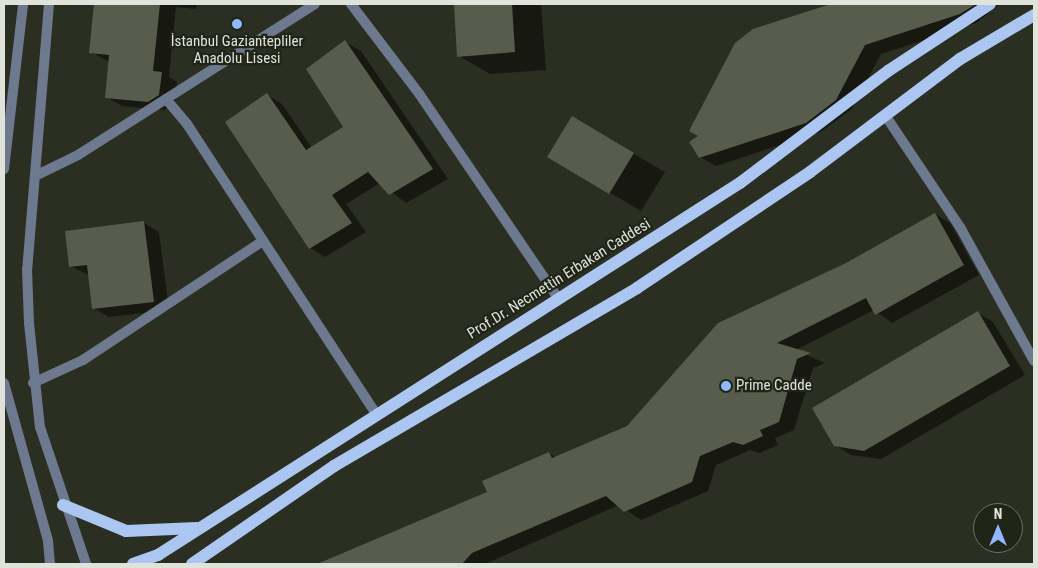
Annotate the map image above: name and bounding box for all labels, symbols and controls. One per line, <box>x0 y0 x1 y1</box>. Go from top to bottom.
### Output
marker: İstanbul Gaziantepliler Anadolu Lisesi <box>231 18 243 30</box>
place label: İstanbul Gaziantepliler Anadolu Lisesi <box>171 32 303 67</box>
street label: Prof.Dr. Necmettin Erbakan Caddesi <box>464 215 654 343</box>
place label: Prime Cadde <box>736 377 812 395</box>
marker: Prime Cadde <box>720 380 732 392</box>
north arrow <box>973 503 1023 553</box>
text: N <box>994 506 1002 522</box>

